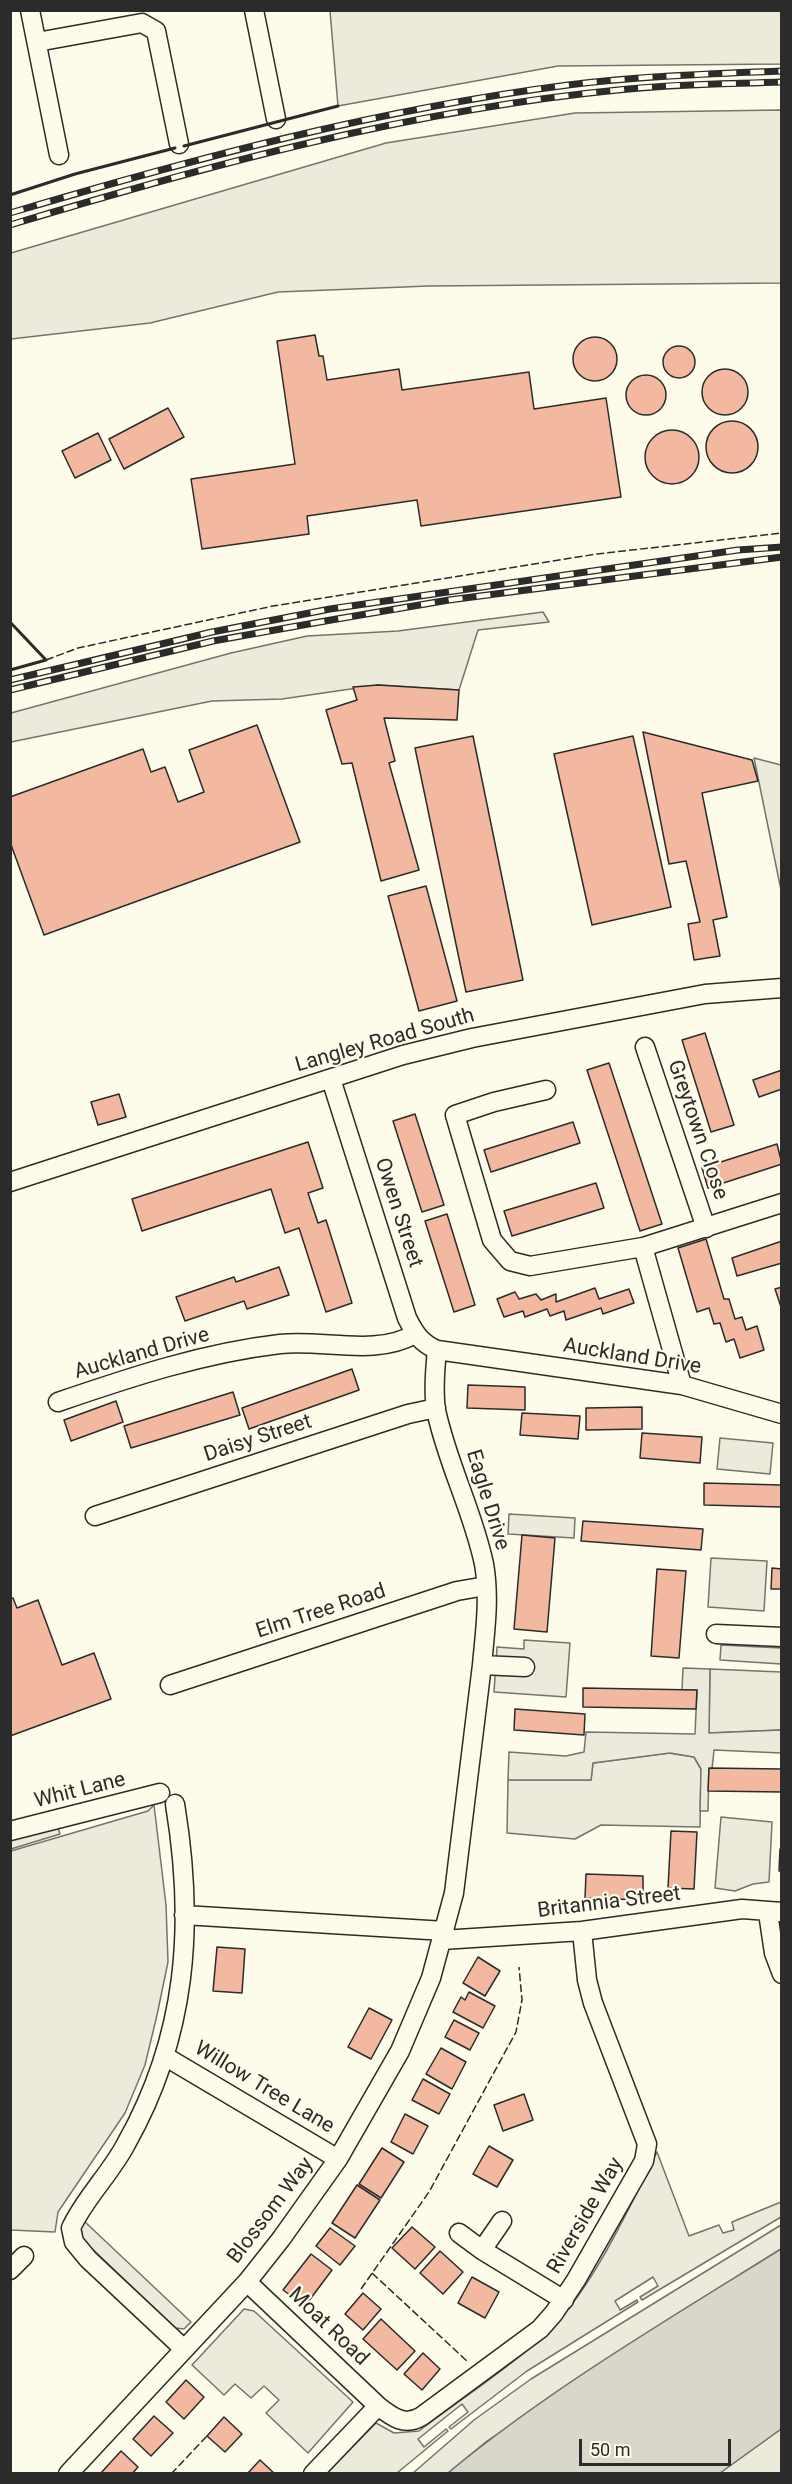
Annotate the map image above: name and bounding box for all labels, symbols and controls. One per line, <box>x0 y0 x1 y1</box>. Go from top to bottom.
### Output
street label: Langley Road South <box>293 1003 477 1079</box>
street label: Greytown Close <box>661 1057 733 1203</box>
street label: Owen Street <box>368 1155 428 1271</box>
street label: Auckland Drive <box>72 1323 212 1385</box>
street label: Auckland Drive <box>561 1334 703 1380</box>
street label: Daisy Street <box>201 1410 315 1468</box>
street label: Eagle Drive <box>460 1447 514 1553</box>
street label: Elm Tree Road <box>253 1579 389 1645</box>
street label: Whit Lane <box>32 1768 128 1814</box>
street label: Britannia Street <box>536 1882 682 1924</box>
street label: Willow Tree Lane <box>190 2036 338 2140</box>
street label: Blossom Way <box>223 2153 319 2269</box>
street label: Riverside Way <box>543 2153 629 2279</box>
street label: Moat Road <box>283 2283 373 2371</box>
scale bar <box>582 2427 734 2465</box>
text: 50 m <box>590 2439 630 2460</box>

